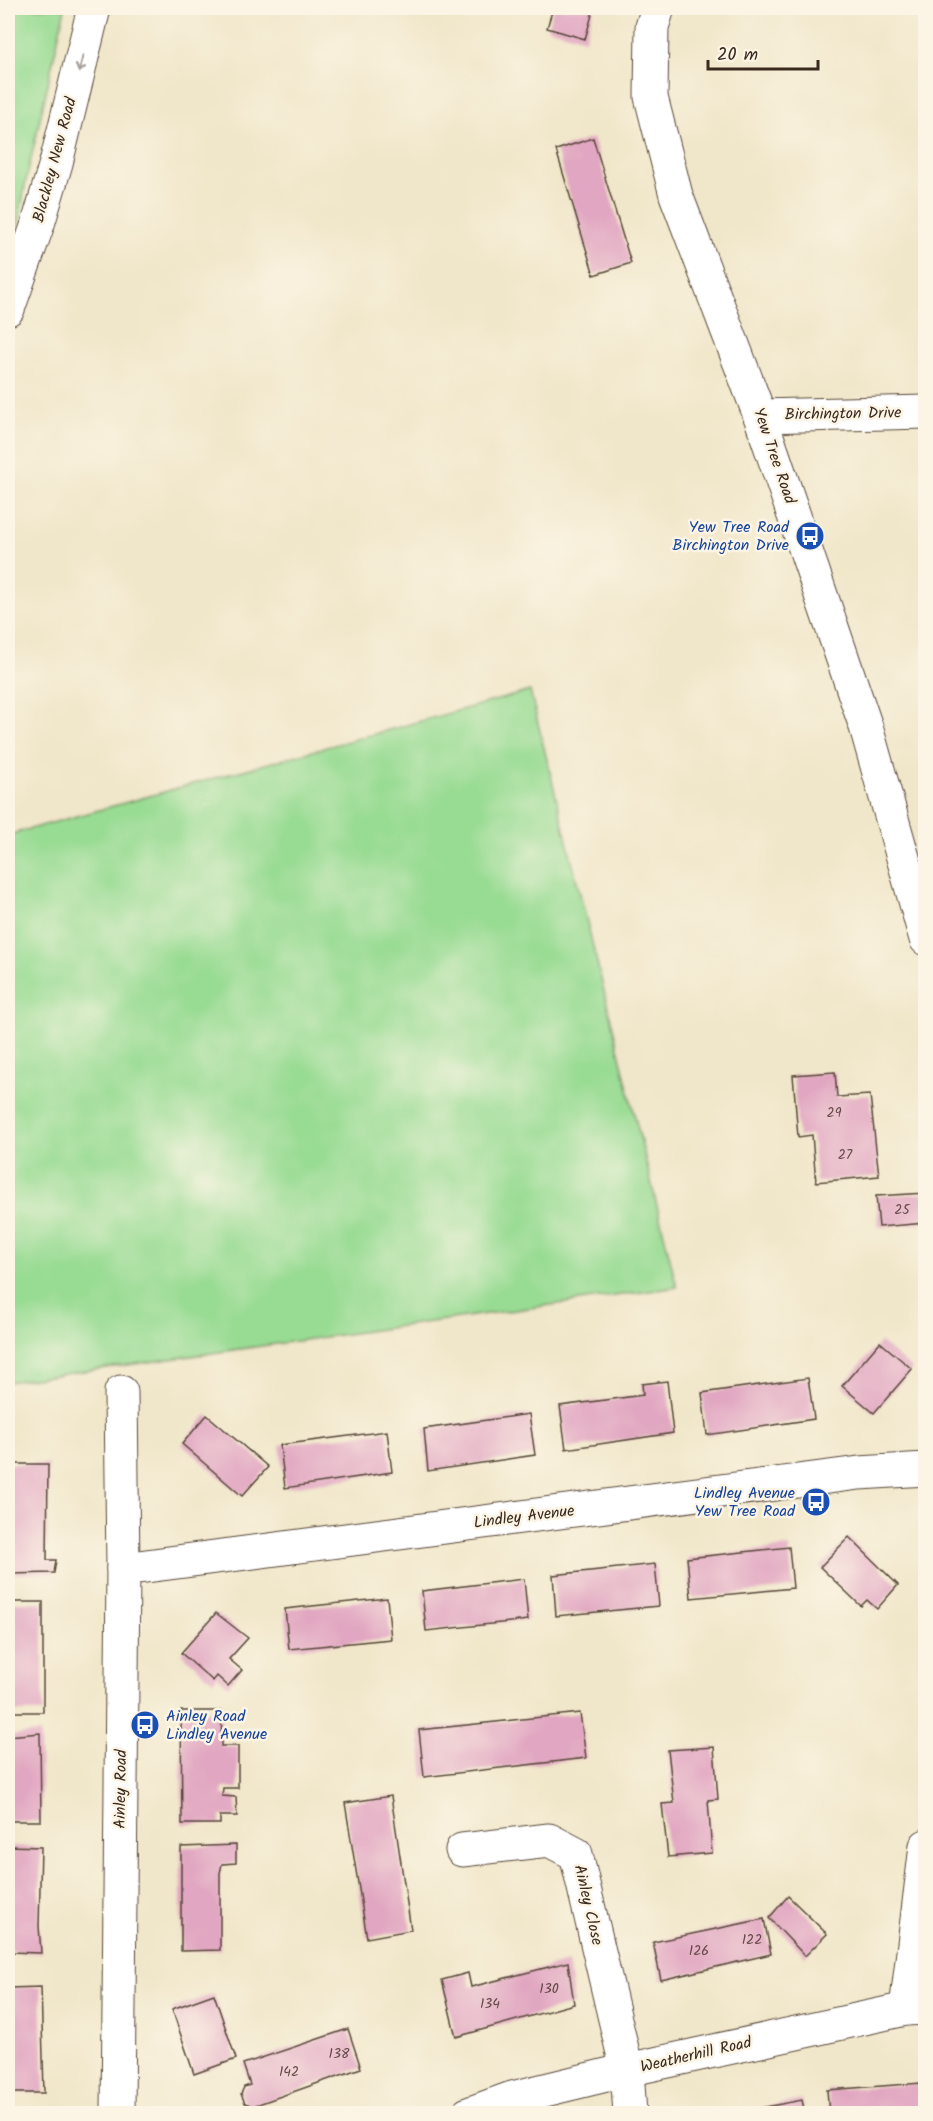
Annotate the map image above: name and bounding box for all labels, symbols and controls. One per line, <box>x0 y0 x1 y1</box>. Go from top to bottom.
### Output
scale bar <box>708 33 818 71</box>
text: 20 m <box>717 41 758 70</box>
one-way arrow <box>74 55 86 74</box>
street label: Blackley New Road <box>26 94 84 225</box>
street label: Birchington Drive <box>784 400 902 428</box>
street label: Yew Tree Road <box>746 404 802 508</box>
place label: Yew Tree Road Birchington Drive <box>672 515 790 558</box>
bus stop icon: Yew Tree Road Birchington Drive <box>794 520 826 552</box>
house number: 29 <box>827 1102 842 1124</box>
house number: 27 <box>838 1144 853 1166</box>
house number: 25 <box>894 1199 911 1221</box>
place label: Lindley Avenue Yew Tree Road <box>694 1481 796 1524</box>
bus stop icon: Lindley Avenue Yew Tree Road <box>800 1486 832 1518</box>
street label: Lindley Avenue <box>472 1498 576 1536</box>
place label: Ainley Road Lindley Avenue <box>166 1704 267 1747</box>
bus stop icon: Ainley Road Lindley Avenue <box>129 1709 161 1741</box>
street label: Ainley Road <box>108 1748 134 1829</box>
street label: Ainley Close <box>567 1862 609 1948</box>
house number: 122 <box>742 1929 762 1951</box>
house number: 126 <box>689 1940 709 1962</box>
house number: 130 <box>539 1978 559 2000</box>
house number: 134 <box>480 1993 500 2015</box>
street label: Weatherhill Road <box>638 2030 755 2080</box>
house number: 138 <box>329 2043 350 2065</box>
house number: 142 <box>279 2061 299 2083</box>

